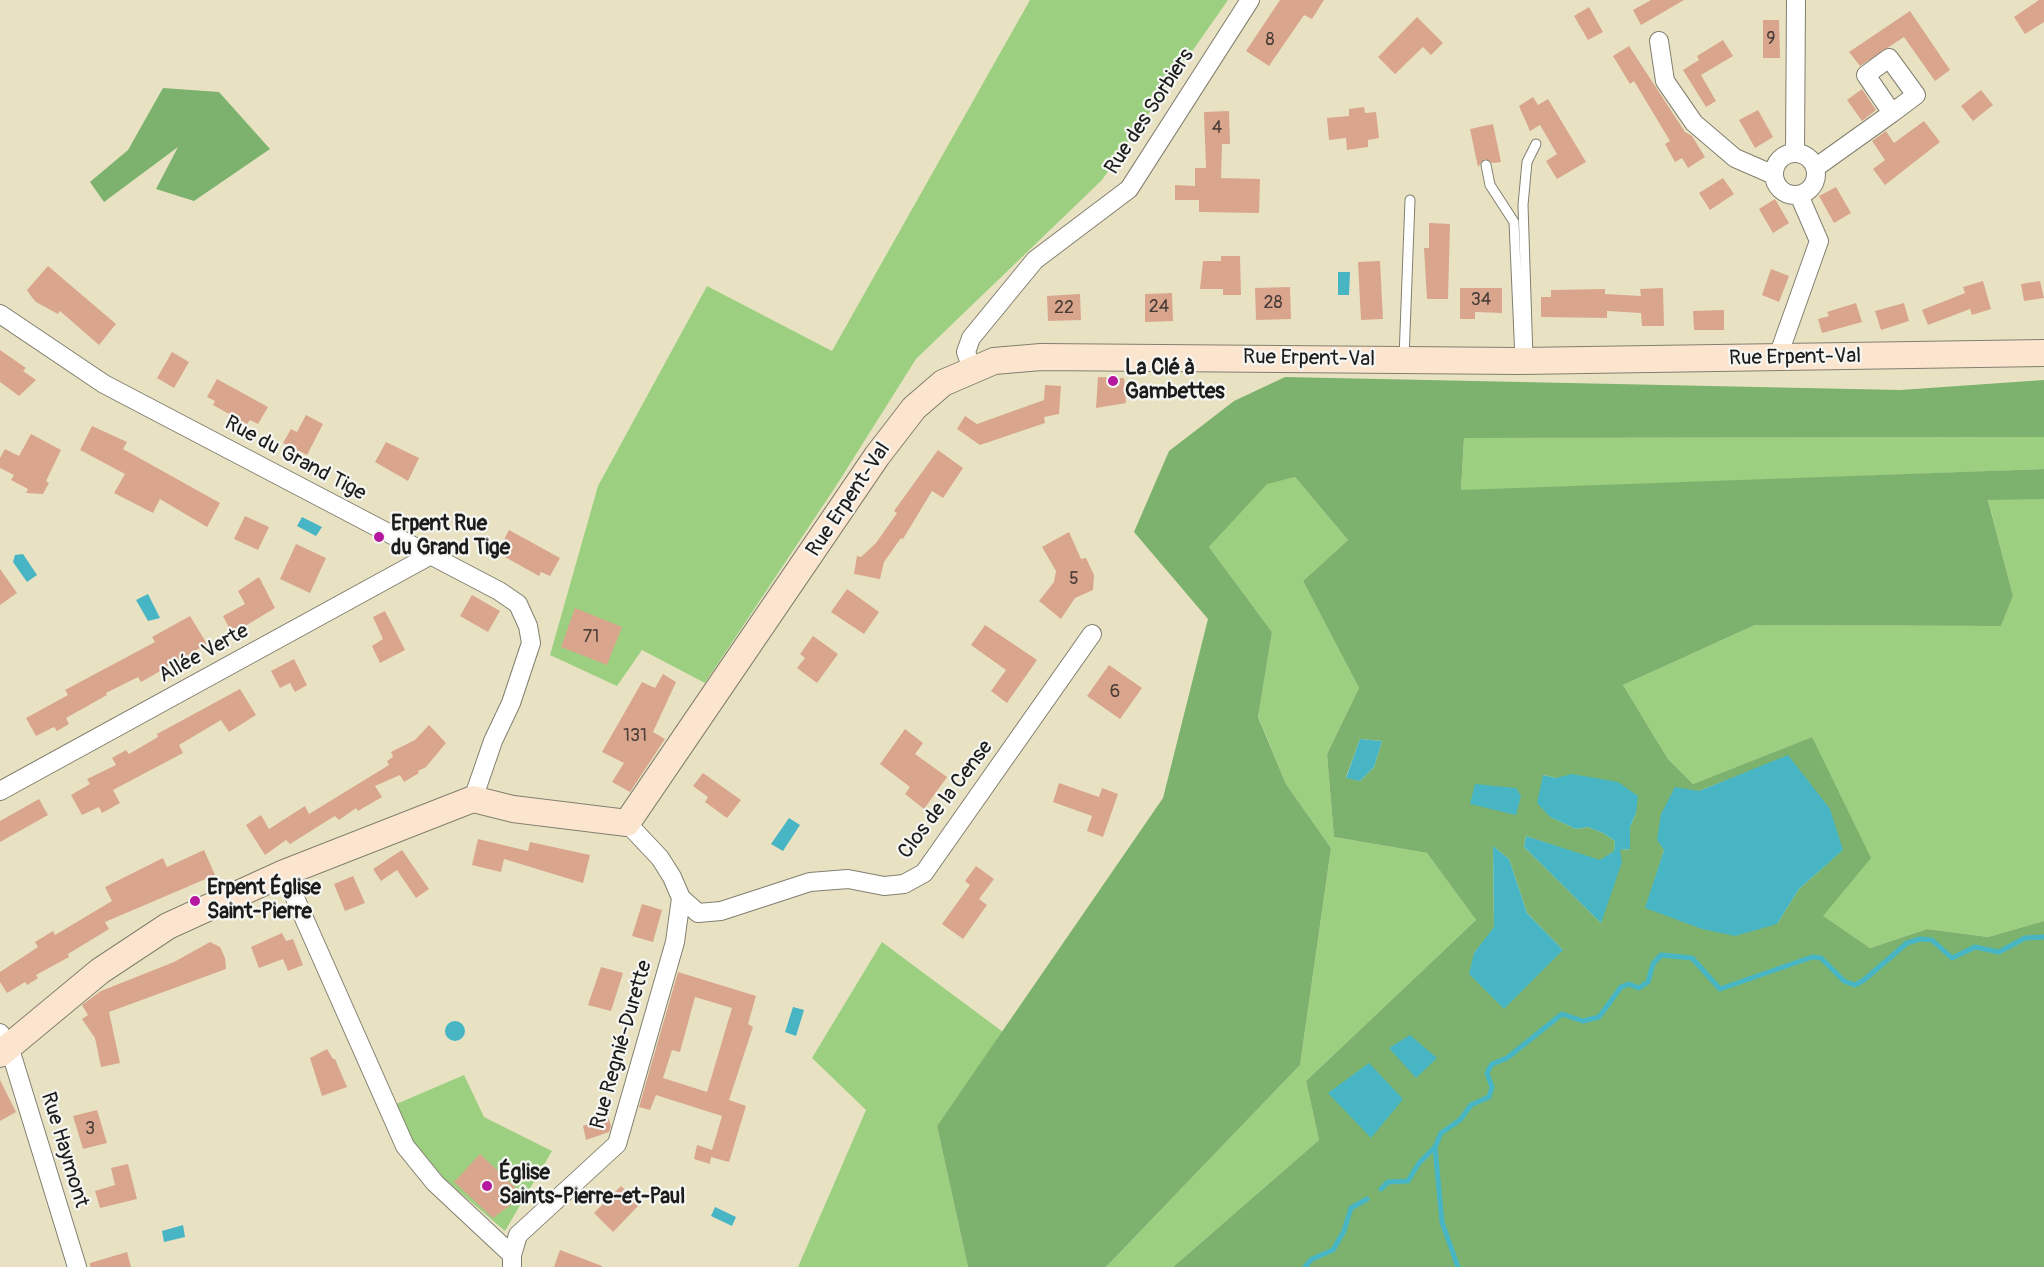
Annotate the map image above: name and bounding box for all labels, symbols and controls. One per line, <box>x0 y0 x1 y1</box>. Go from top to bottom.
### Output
house number: 9 <box>1766 28 1776 50</box>
house number: 8 <box>1265 29 1275 51</box>
street label: Rue des Sorbiers <box>1100 44 1200 180</box>
house number: 4 <box>1212 117 1222 139</box>
house number: 34 <box>1471 289 1491 311</box>
house number: 28 <box>1263 292 1283 314</box>
house number: 24 <box>1149 296 1169 318</box>
house number: 22 <box>1054 297 1074 319</box>
street label: Rue Erpent-Val <box>1729 344 1861 372</box>
street label: Rue Erpent-Val <box>1243 345 1375 373</box>
place label: La Clé à Gambettes <box>1125 356 1225 406</box>
marker: La Clé à Gambettes <box>1106 374 1120 388</box>
street label: Rue du Grand Tige <box>220 411 370 507</box>
street label: Rue Erpent-Val <box>802 438 896 562</box>
place label: Erpent Rue du Grand Tige <box>391 512 510 562</box>
marker: Erpent Rue du Grand Tige <box>372 530 386 544</box>
house number: 5 <box>1069 568 1079 590</box>
street label: Allée Verte <box>155 619 253 689</box>
house number: 71 <box>583 626 599 648</box>
house number: 6 <box>1110 681 1120 703</box>
house number: 131 <box>623 725 647 747</box>
street label: Clos de la Cense <box>893 736 999 864</box>
place label: Erpent Église Saint-Pierre <box>207 876 321 926</box>
marker: Erpent Église Saint-Pierre <box>188 894 202 908</box>
street label: Rue Regnié-Durette <box>586 958 658 1132</box>
street label: Rue Haymont <box>34 1089 94 1211</box>
house number: 3 <box>85 1118 95 1140</box>
place label: Église Saints-Pierre-et-Paul <box>499 1161 685 1211</box>
marker: Église Saints-Pierre-et-Paul <box>480 1179 494 1193</box>

